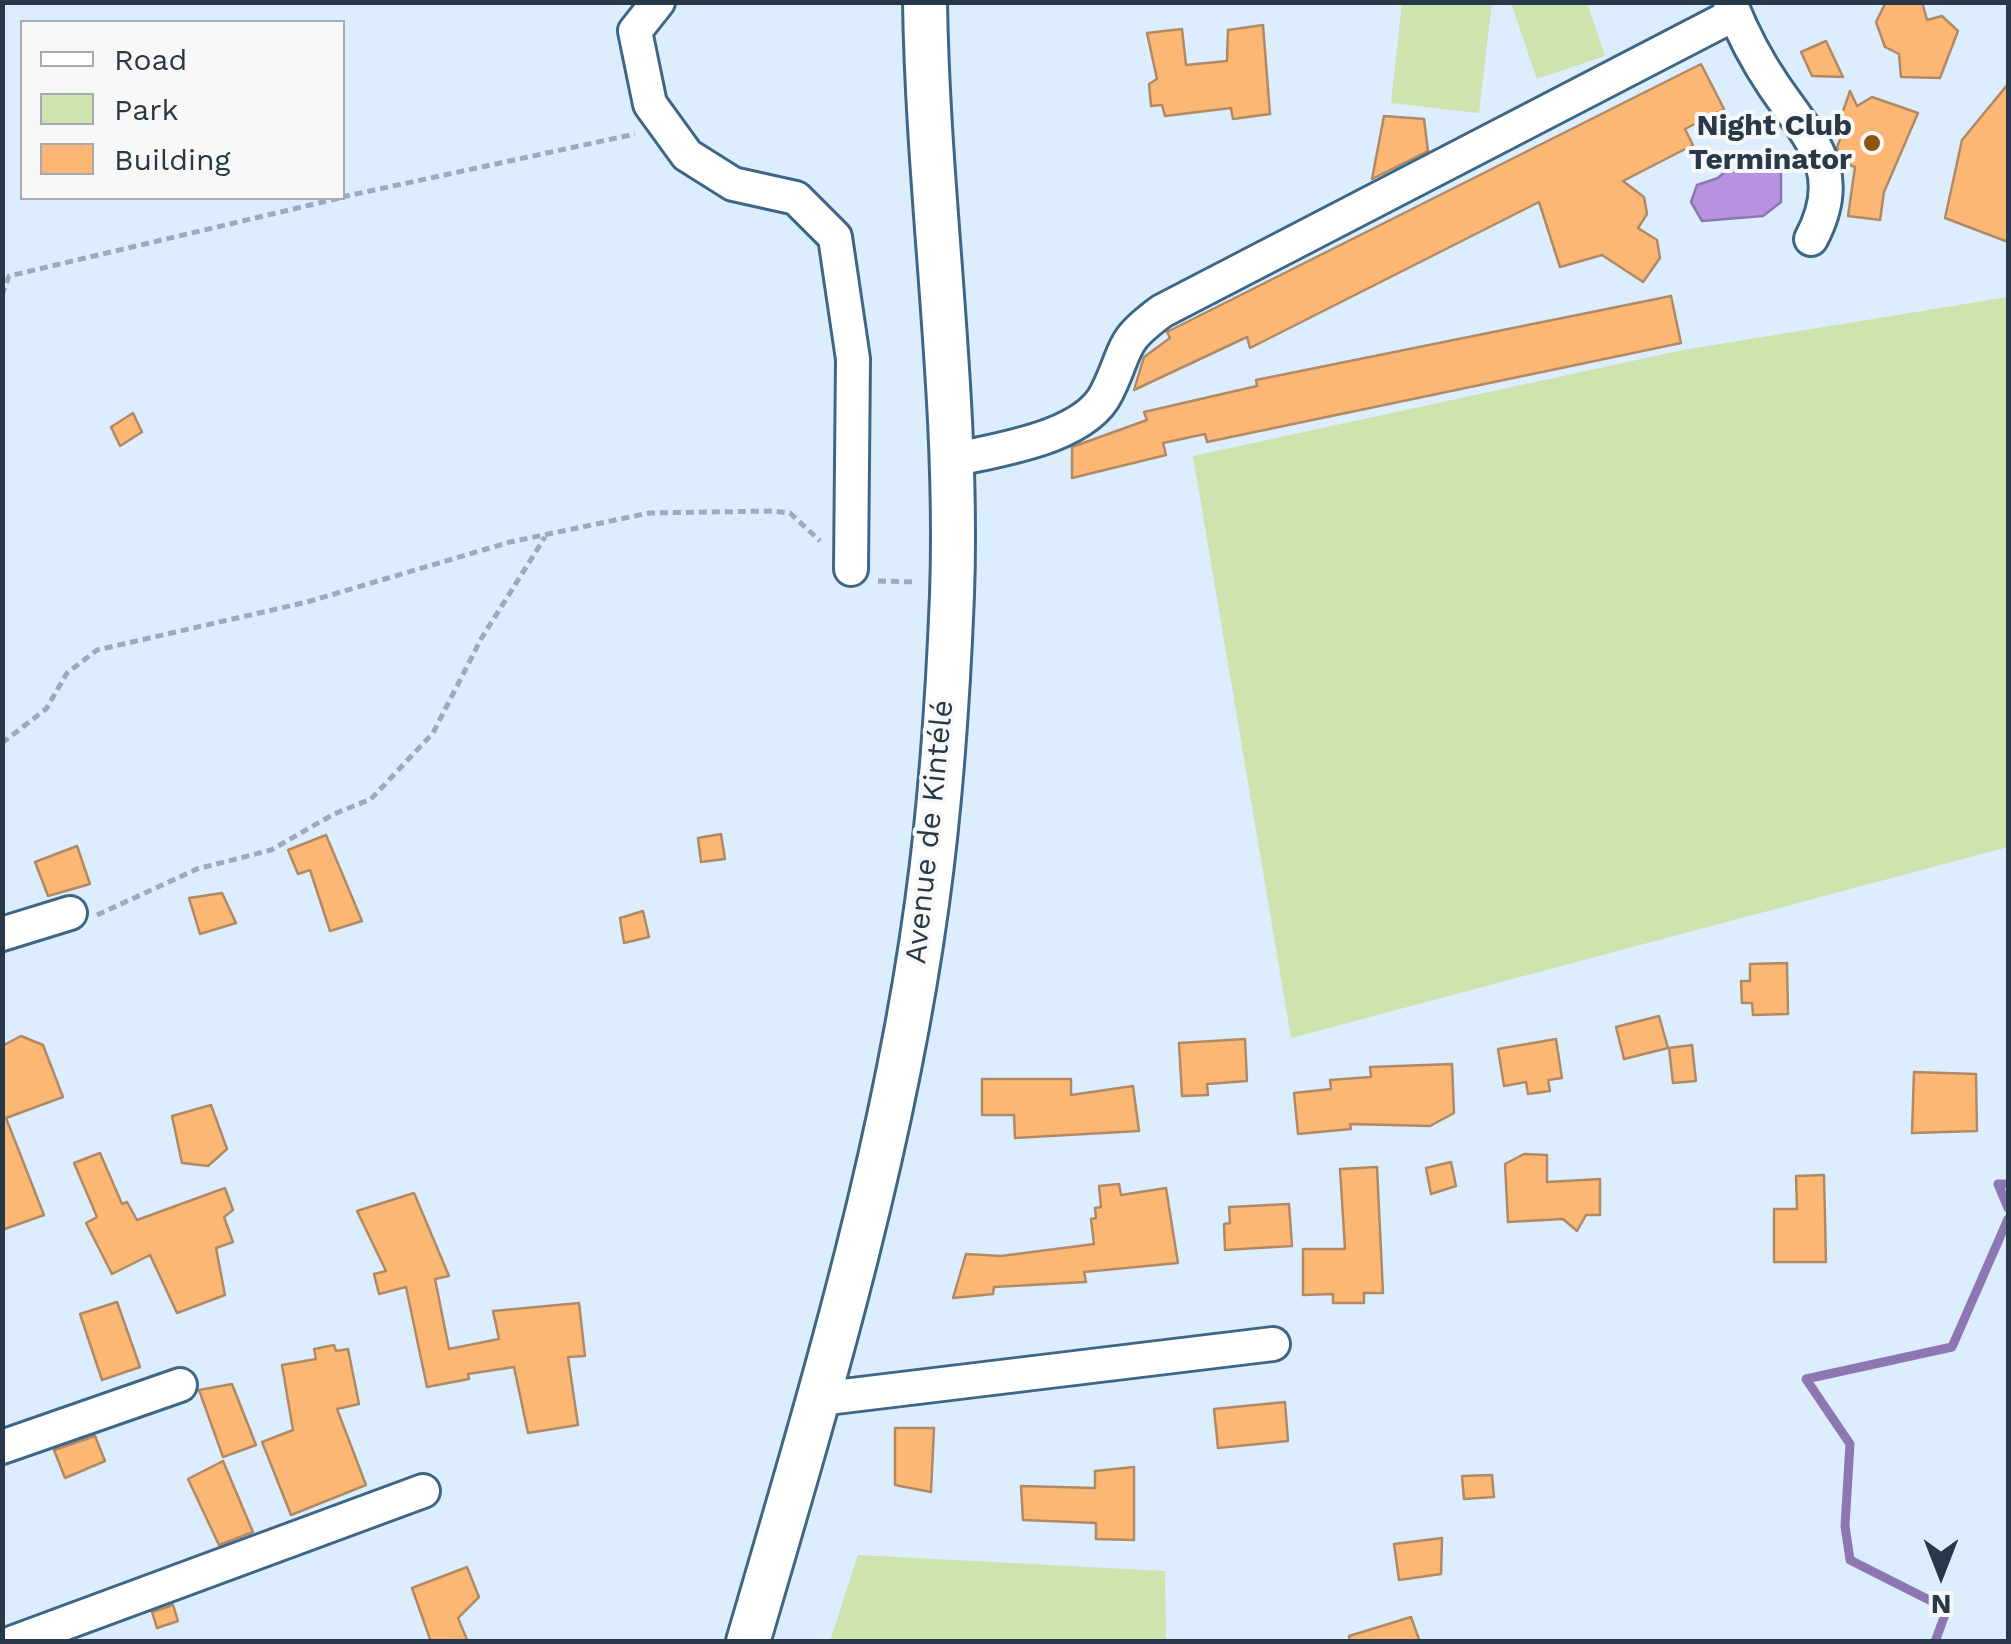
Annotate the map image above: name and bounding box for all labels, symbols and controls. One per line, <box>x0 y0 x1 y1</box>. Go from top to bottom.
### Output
legend <box>20 20 345 200</box>
text: Road <box>114 42 187 77</box>
text: Park <box>114 92 179 127</box>
place label: Night Club Terminator <box>1689 108 1852 178</box>
marker: Night Club Terminator <box>1861 132 1883 154</box>
text: Building <box>114 142 231 177</box>
street label: Avenue de Kintélé <box>898 698 962 966</box>
north arrow <box>1891 1524 1991 1624</box>
text: N <box>1931 1588 1951 1621</box>

